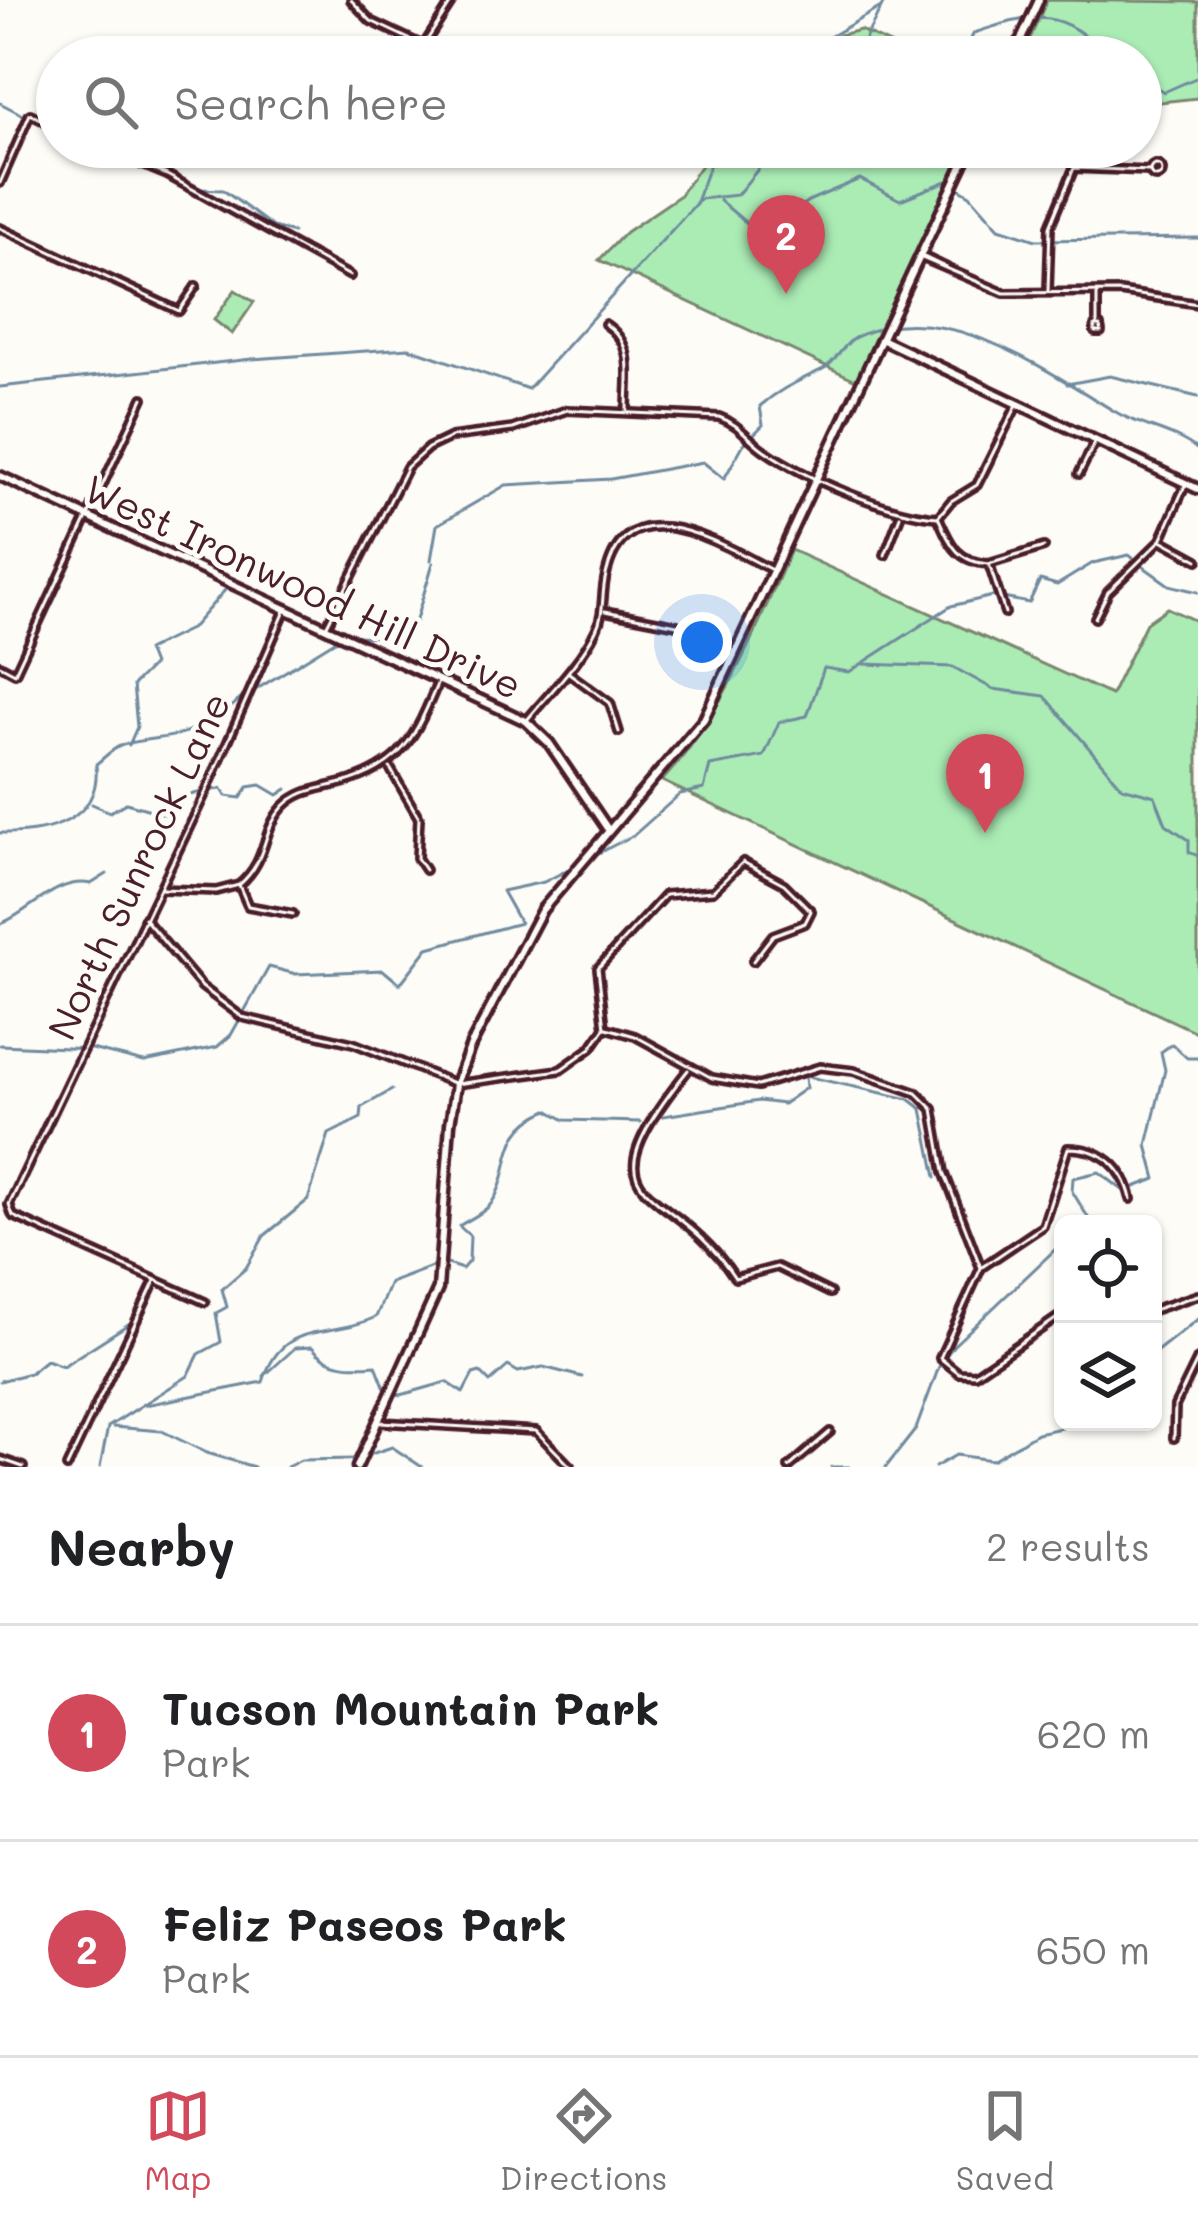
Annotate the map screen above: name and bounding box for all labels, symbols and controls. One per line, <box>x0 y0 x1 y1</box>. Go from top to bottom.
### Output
search box <box>36 36 1162 168</box>
icon: search <box>78 69 144 135</box>
text: Search here <box>174 73 448 131</box>
pin: 2 <box>747 195 825 294</box>
street label: West Ironwood Hill Drive <box>77 462 531 710</box>
your location <box>672 612 732 672</box>
street label: North Sunrock Lane <box>35 684 241 1047</box>
pin: 1 <box>946 734 1024 833</box>
map controls <box>1054 1215 1162 1431</box>
button: locate <box>1054 1215 1162 1323</box>
button: layers <box>1054 1323 1162 1431</box>
text: Nearby <box>48 1512 235 1579</box>
text: 2 results <box>986 1520 1150 1571</box>
text: Tucson Mountain Park <box>162 1678 660 1736</box>
text: 1 <box>78 1707 96 1758</box>
text: 620 m <box>1037 1707 1150 1758</box>
text: Park <box>162 1736 250 1787</box>
text: Feliz Paseos Park <box>162 1894 567 1952</box>
text: 2 <box>76 1923 98 1974</box>
text: 650 m <box>1036 1923 1150 1974</box>
text: Park <box>162 1952 250 2003</box>
tab: Map <box>144 2083 211 2198</box>
tab: Directions <box>500 2083 667 2198</box>
tab: Saved <box>956 2083 1054 2198</box>

